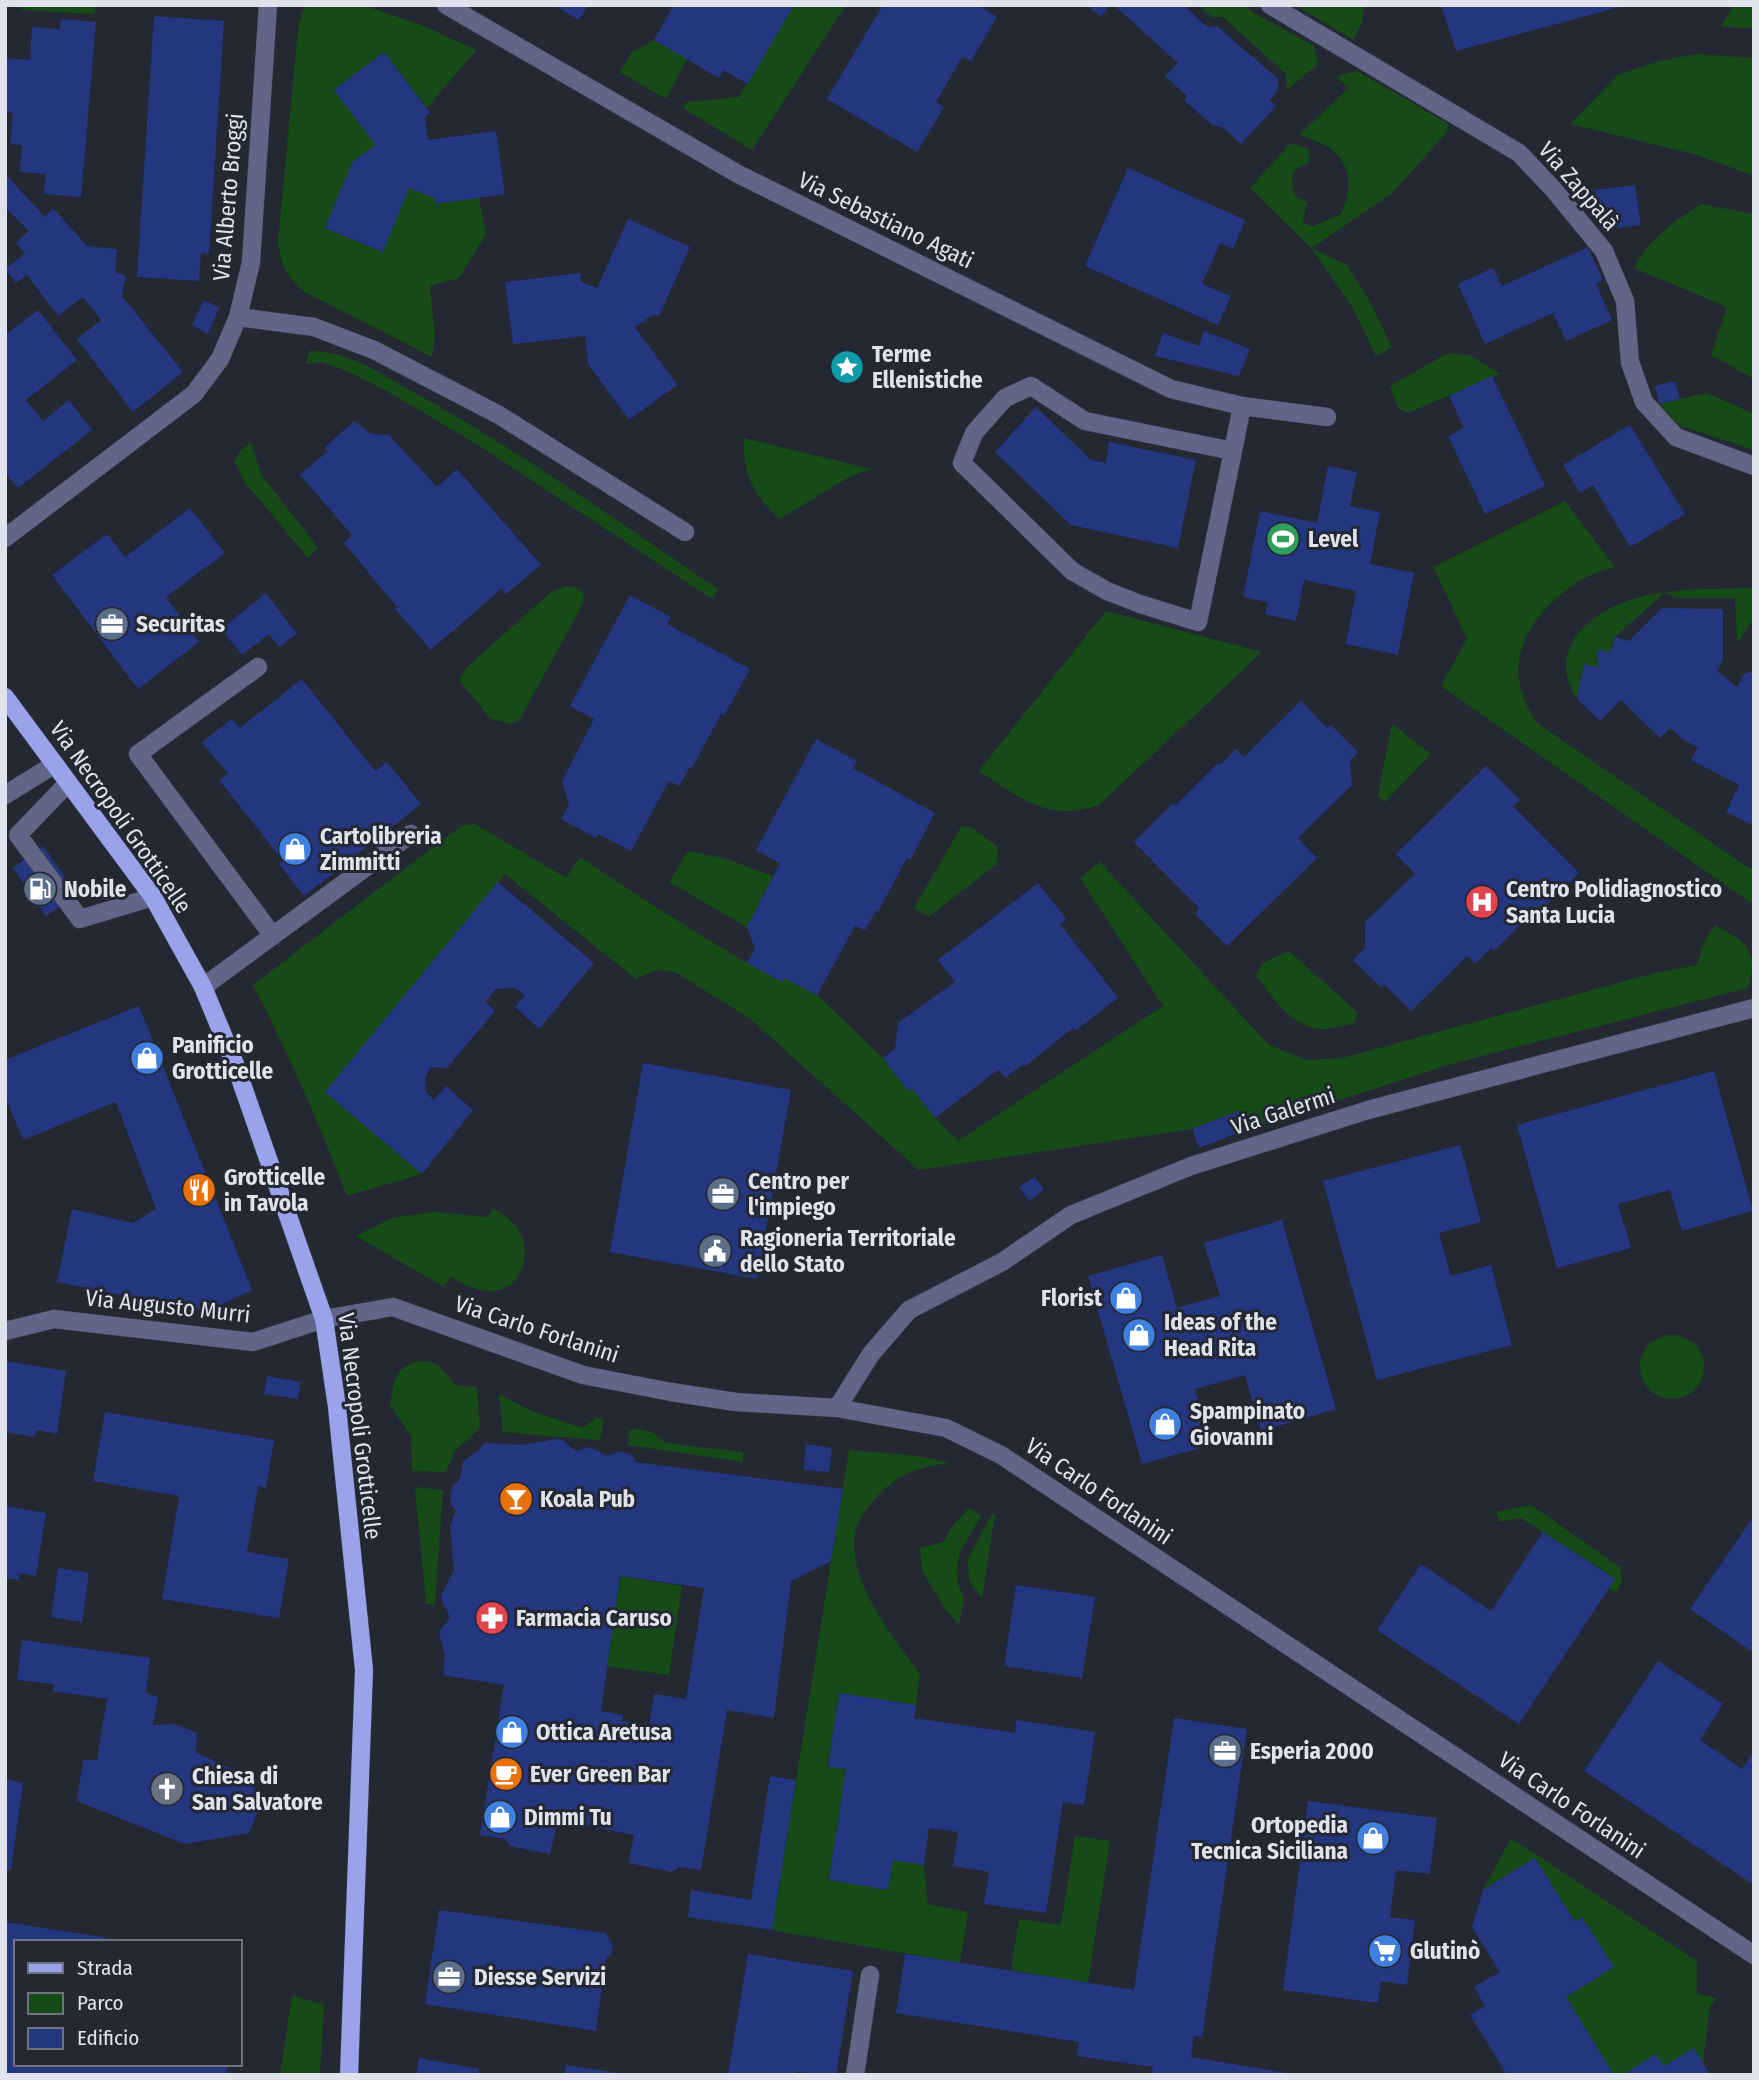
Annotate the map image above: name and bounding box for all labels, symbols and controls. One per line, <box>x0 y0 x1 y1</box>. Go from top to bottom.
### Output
street label: Via Alberto Broggi <box>207 112 249 282</box>
street label: Via Zappalà <box>1533 136 1625 236</box>
street label: Via Sebastiano Agati <box>794 166 978 274</box>
place label: Terme Ellenistiche <box>872 340 983 394</box>
place icon: Terme Ellenistiche <box>828 348 866 386</box>
sports icon: Level <box>1264 520 1302 558</box>
place label: Level <box>1308 525 1359 553</box>
office icon: Securitas <box>93 605 131 643</box>
place label: Securitas <box>136 610 225 638</box>
street label: Via Necropoli Grotticelle <box>44 716 198 918</box>
place label: Cartolibreria Zimmitti <box>320 822 442 876</box>
shop icon: Cartolibreria Zimmitti <box>276 830 314 868</box>
fuel station icon: Nobile <box>21 870 59 908</box>
place label: Nobile <box>64 875 127 903</box>
place label: Centro Polidiagnostico Santa Lucia <box>1506 875 1722 929</box>
hospital icon: Centro Polidiagnostico Santa Lucia <box>1463 883 1501 921</box>
place label: Panificio Grotticelle <box>172 1031 273 1085</box>
shop icon: Panificio Grotticelle <box>128 1039 166 1077</box>
street label: Via Galermi <box>1228 1081 1338 1141</box>
place label: Grotticelle in Tavola <box>224 1163 325 1217</box>
place label: Centro per l'impiego <box>748 1167 849 1221</box>
restaurant icon: Grotticelle in Tavola <box>180 1171 218 1209</box>
office icon: Centro per l'impiego <box>704 1175 742 1213</box>
place label: Ragioneria Territoriale dello Stato <box>740 1224 956 1278</box>
public building icon: Ragioneria Territoriale dello Stato <box>696 1232 734 1270</box>
shop icon: Florist <box>1107 1279 1145 1317</box>
street label: Via Augusto Murri <box>84 1283 252 1329</box>
place label: Florist <box>1041 1284 1103 1312</box>
street label: Via Carlo Forlanini <box>451 1289 623 1369</box>
place label: Ideas of the Head Rita <box>1164 1308 1277 1362</box>
street label: Via Necropoli Grotticelle <box>332 1311 388 1541</box>
shop icon: Ideas of the Head Rita <box>1120 1316 1158 1354</box>
place label: Spampinato Giovanni <box>1190 1397 1305 1451</box>
shop icon: Spampinato Giovanni <box>1146 1405 1184 1443</box>
street label: Via Carlo Forlanini <box>1020 1432 1178 1550</box>
bar icon: Koala Pub <box>497 1480 535 1518</box>
place label: Koala Pub <box>540 1485 635 1513</box>
pharmacy icon: Farmacia Caruso <box>473 1599 511 1637</box>
place label: Farmacia Caruso <box>516 1604 672 1632</box>
shop icon: Ottica Aretusa <box>493 1713 531 1751</box>
place label: Ottica Aretusa <box>536 1718 672 1746</box>
office icon: Esperia 2000 <box>1206 1732 1244 1770</box>
place label: Esperia 2000 <box>1250 1737 1374 1765</box>
street label: Via Carlo Forlanini <box>1493 1746 1651 1864</box>
cafe icon: Ever Green Bar <box>487 1755 525 1793</box>
place label: Ever Green Bar <box>530 1760 671 1788</box>
place label: Chiesa di San Salvatore <box>192 1762 323 1816</box>
church icon: Chiesa di San Salvatore <box>148 1770 186 1808</box>
shop icon: Dimmi Tu <box>481 1798 519 1836</box>
place label: Dimmi Tu <box>524 1803 612 1831</box>
place label: Ortopedia Tecnica Siciliana <box>1191 1811 1348 1865</box>
shop icon: Ortopedia Tecnica Siciliana <box>1354 1819 1392 1857</box>
supermarket icon: Glutinò <box>1366 1932 1404 1970</box>
place label: Glutinò <box>1410 1937 1480 1965</box>
legend <box>14 1940 242 2066</box>
text: Strada <box>77 1955 133 1981</box>
office icon: Diesse Servizi <box>430 1958 468 1996</box>
place label: Diesse Servizi <box>474 1963 606 1991</box>
text: Parco <box>77 1990 124 2016</box>
text: Edificio <box>77 2025 139 2051</box>

